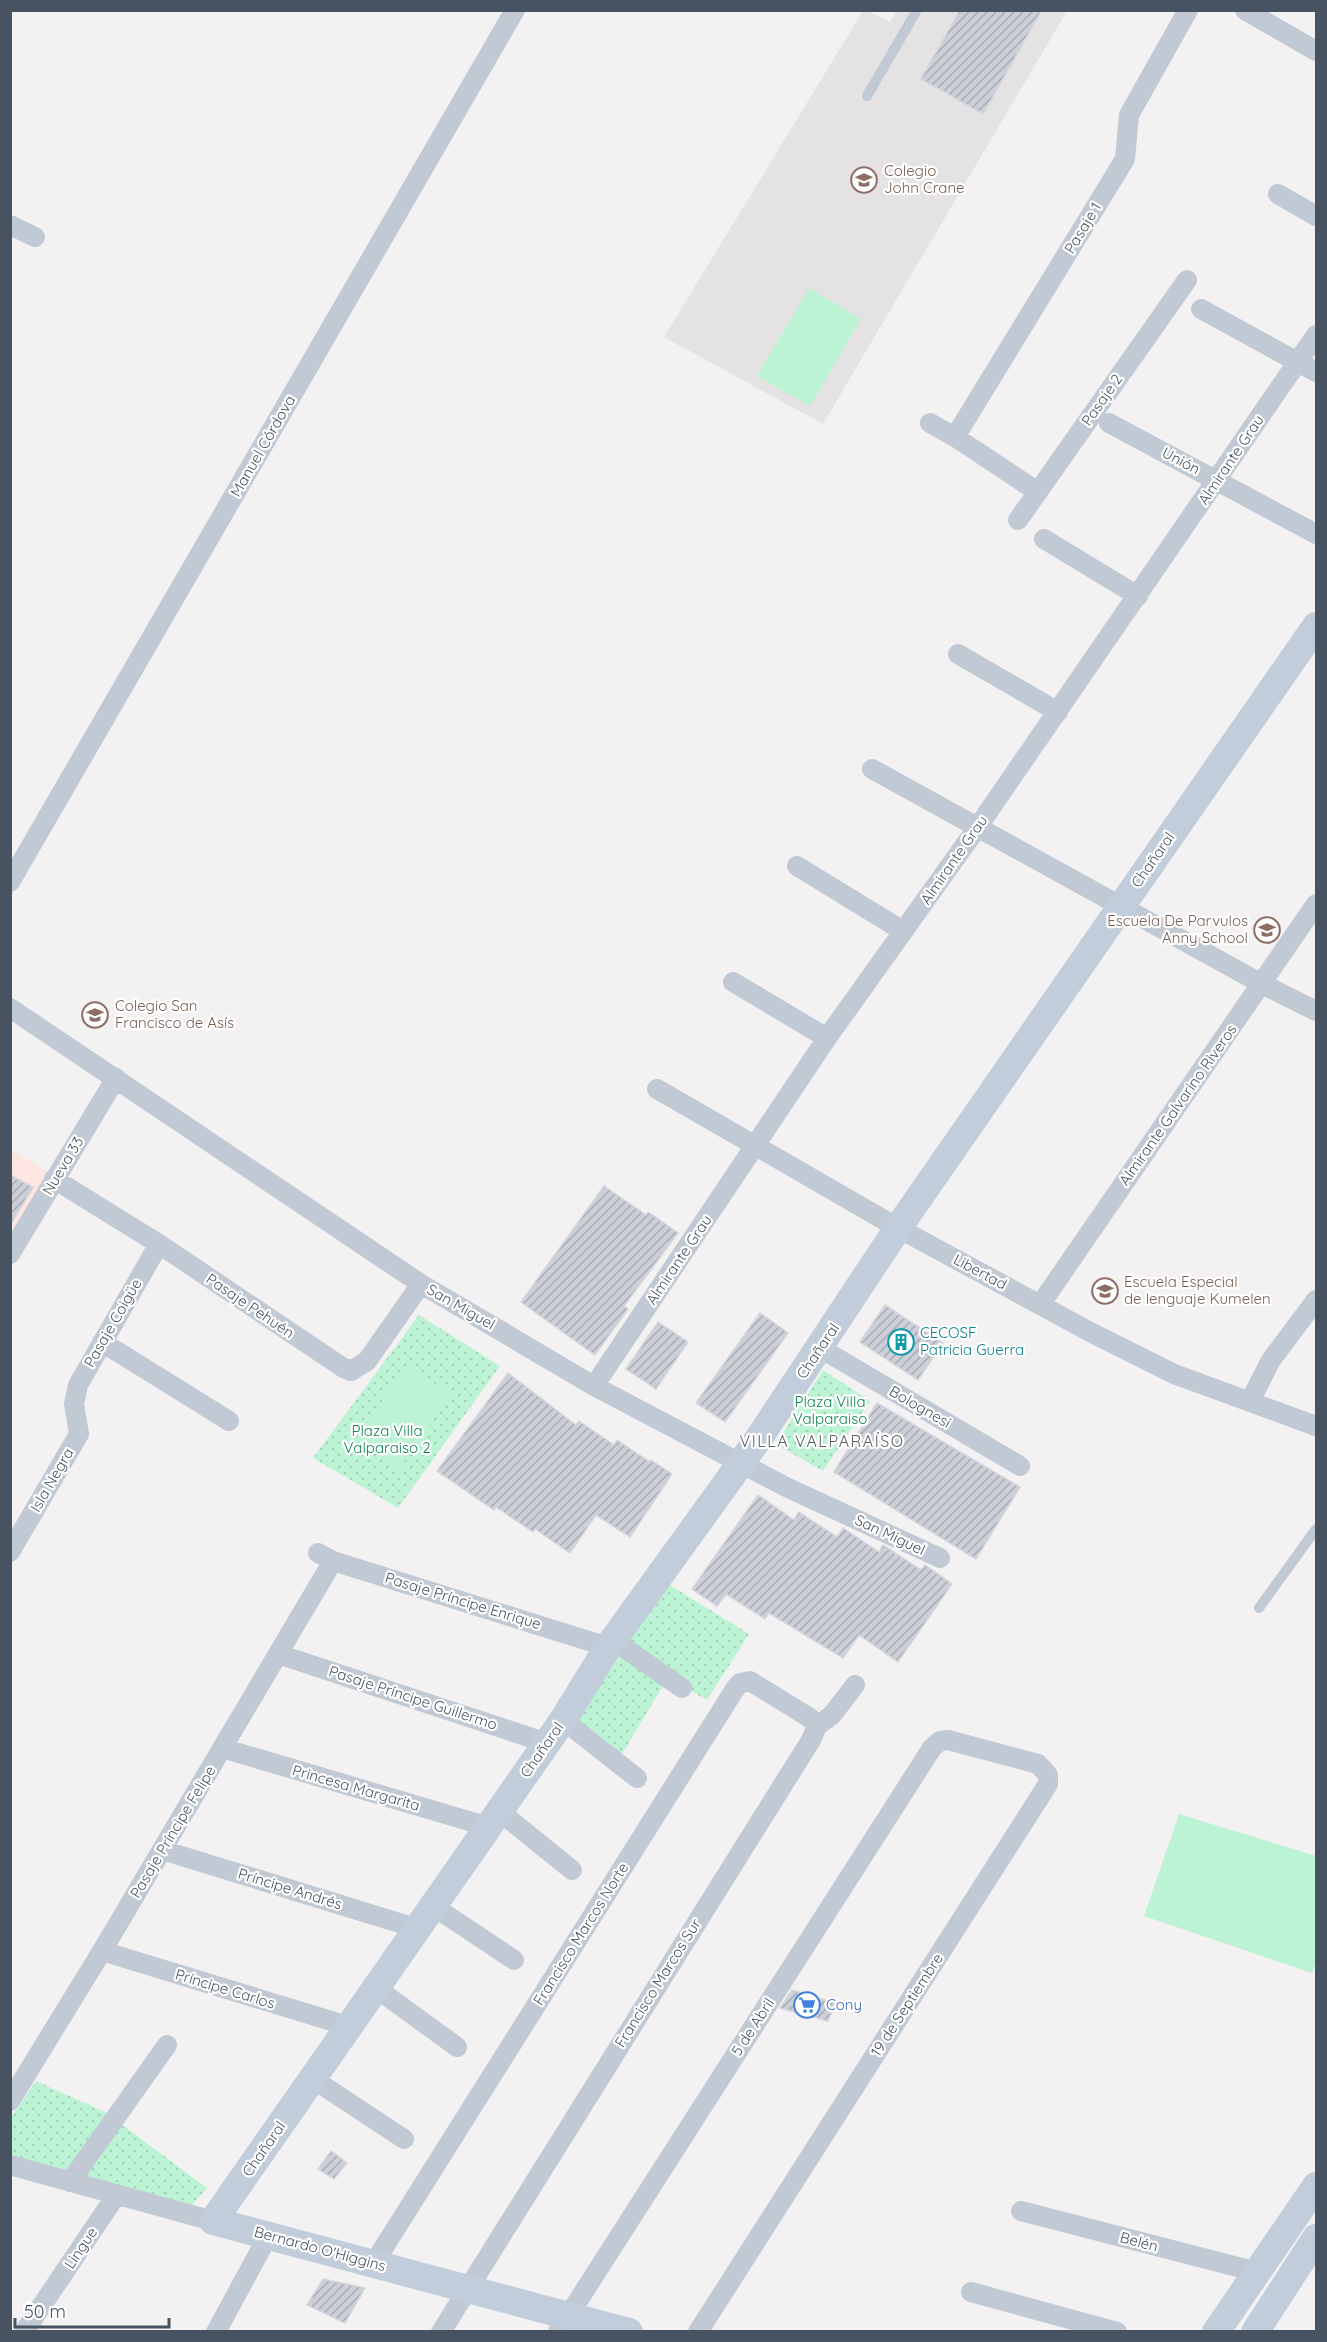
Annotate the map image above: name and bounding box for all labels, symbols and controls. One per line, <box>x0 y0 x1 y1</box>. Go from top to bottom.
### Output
place label: Colegio John Crane <box>884 161 965 197</box>
school or university icon: Colegio John Crane <box>849 165 879 195</box>
street label: Pasaje 1 <box>1060 199 1105 257</box>
street label: Pasaje 2 <box>1077 370 1126 429</box>
street label: Manuel Córdova <box>226 392 299 500</box>
street label: Almirante Grau <box>1193 411 1268 508</box>
street label: Unión <box>1159 443 1203 478</box>
street label: Almirante Grau <box>916 811 991 908</box>
street label: Chañaral <box>1127 828 1179 891</box>
place label: Escuela De Parvulos Anny School <box>1107 911 1248 947</box>
school or university icon: Escuela De Parvulos Anny School <box>1252 915 1282 945</box>
place label: Colegio San Francisco de Asís <box>115 996 234 1032</box>
school or university icon: Colegio San Francisco de Asís <box>80 1000 110 1030</box>
street label: Almirante Galvarino Riveros <box>1115 1020 1241 1189</box>
street label: Nueva 33 <box>38 1133 87 1198</box>
street label: Almirante Grau <box>641 1211 716 1308</box>
street label: Libertad <box>950 1250 1010 1294</box>
street label: Pasaje Pehuén <box>203 1269 298 1342</box>
place label: Escuela Especial de lenguaje Kumelen <box>1124 1272 1271 1308</box>
street label: Pasaje Coigüe <box>80 1275 146 1370</box>
school or university icon: Escuela Especial de lenguaje Kumelen <box>1090 1276 1120 1306</box>
street label: San Miguel <box>424 1279 499 1334</box>
street label: Chañaral <box>792 1319 843 1382</box>
place label: CECOSF Patricia Guerra <box>920 1323 1024 1359</box>
building icon: CECOSF Patricia Guerra <box>886 1327 916 1357</box>
street label: Bolognesi <box>886 1381 954 1432</box>
park label: Plaza Villa Valparaiso <box>793 1392 867 1428</box>
park label: Plaza Villa Valparaiso 2 <box>344 1421 430 1457</box>
district label: VILLA VALPARAÍSO <box>740 1431 904 1451</box>
street label: Isla Negra <box>26 1444 77 1515</box>
street label: San Miguel <box>852 1510 928 1559</box>
street label: Pasaje Príncipe Enrique <box>383 1568 544 1633</box>
street label: Pasaje Príncipe Guillermo <box>327 1661 500 1734</box>
street label: Chañaral <box>516 1718 568 1781</box>
street label: Princesa Margarita <box>290 1760 422 1815</box>
street label: Pasaje Príncipe Felipe <box>126 1762 220 1901</box>
street label: Francisco Marcos Norte <box>529 1859 632 2009</box>
street label: Príncipe Andrés <box>236 1864 344 1913</box>
street label: Francisco Marcos Sur <box>610 1915 705 2051</box>
street label: 19 de Septiembre <box>866 1950 947 2060</box>
street label: Príncipe Carlos <box>173 1964 277 2013</box>
supermarket icon: Cony <box>792 1990 822 2020</box>
street label: 5 de Abril <box>727 1994 778 2059</box>
place label: Cony <box>826 1995 862 2014</box>
street label: Chañaral <box>238 2117 290 2180</box>
street label: Bernardo O'Higgins <box>252 2222 388 2275</box>
street label: Lingue <box>60 2223 101 2272</box>
street label: Belén <box>1118 2227 1160 2256</box>
scale bar <box>15 2291 170 2329</box>
text: 50 m <box>24 2300 66 2323</box>

